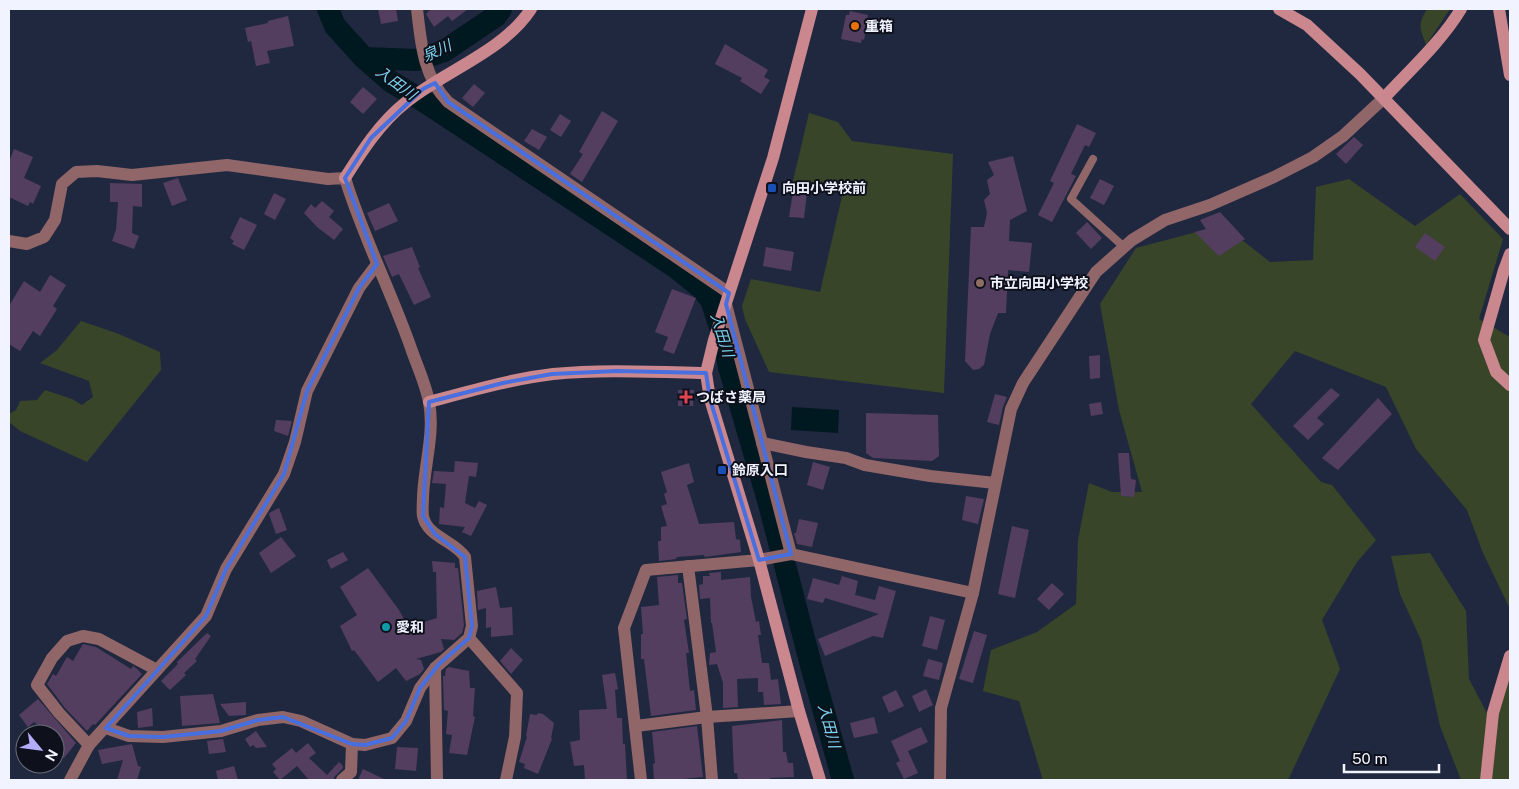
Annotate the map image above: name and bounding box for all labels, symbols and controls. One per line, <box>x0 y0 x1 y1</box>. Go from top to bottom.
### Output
place label: 重箱 <box>865 18 893 34</box>
marker: 重箱 <box>849 20 861 32</box>
water label: 泉川 <box>420 36 456 65</box>
water label: 入田川 <box>373 62 421 104</box>
place label: 向田小学校前 <box>782 180 866 196</box>
marker: 向田小学校前 <box>766 182 778 194</box>
place label: 市立向田小学校 <box>990 275 1088 291</box>
marker: 市立向田小学校 <box>974 277 986 289</box>
water label: 入田川 <box>708 311 738 361</box>
place label: つばさ薬局 <box>696 389 766 405</box>
marker: つばさ薬局 <box>680 391 692 403</box>
place label: 鈴原入口 <box>732 462 788 478</box>
marker: 鈴原入口 <box>716 464 728 476</box>
place label: 愛和 <box>396 619 424 635</box>
marker: 愛和 <box>380 621 392 633</box>
water label: 入田川 <box>815 702 844 752</box>
north arrow <box>15 724 65 774</box>
scale bar <box>1344 742 1439 774</box>
text: N <box>42 747 61 764</box>
text: 50 m <box>1352 750 1387 767</box>

